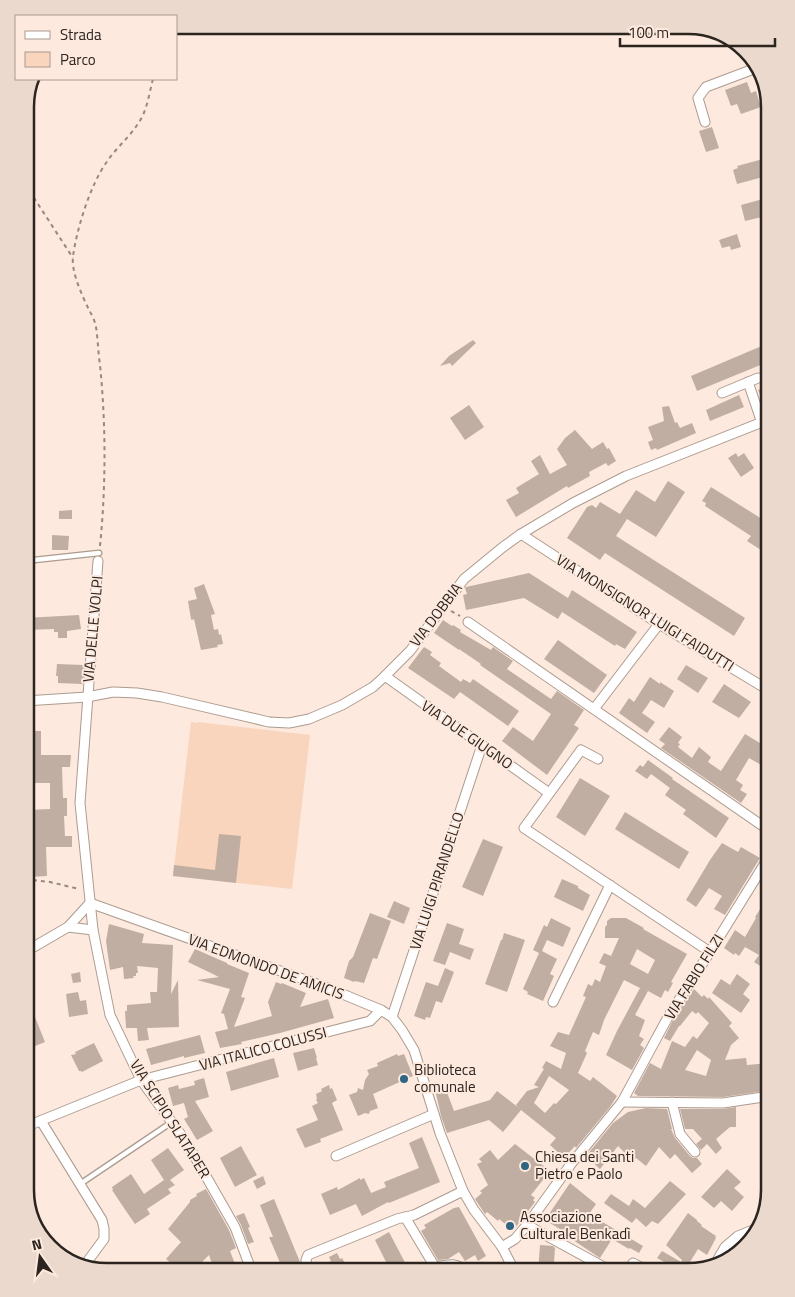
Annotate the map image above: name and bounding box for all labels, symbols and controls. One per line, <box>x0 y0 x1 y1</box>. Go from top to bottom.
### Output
legend <box>15 15 178 80</box>
scale bar <box>620 15 775 47</box>
text: 100 m <box>628 21 669 44</box>
text: Strada <box>60 23 102 46</box>
text: Parco <box>60 48 96 71</box>
street label: VIA MONSIGNOR LUIGI FAIDUTTI <box>552 548 739 677</box>
street label: VIA DELLE VOLPI <box>76 575 109 683</box>
street label: VIA DOBBIA <box>404 578 467 652</box>
street label: VIA DUE GIUGNO <box>417 694 518 775</box>
street label: VIA LUIGI PIRANDELLO <box>403 809 470 953</box>
street label: VIA EDMONDO DE AMICIS <box>185 928 347 1005</box>
street label: VIA FABIO FILZI <box>658 929 729 1024</box>
street label: VIA ITALICO COLUSSI <box>197 1020 329 1077</box>
street label: VIA SCIPIO SLATAPER <box>124 1055 216 1183</box>
place label: Biblioteca comunale <box>414 1058 476 1098</box>
marker: Biblioteca comunale <box>398 1073 410 1085</box>
place label: Chiesa dei Santi Pietro e Paolo <box>535 1145 634 1185</box>
marker: Chiesa dei Santi Pietro e Paolo <box>519 1160 531 1172</box>
place label: Associazione Culturale Benkadì <box>520 1205 631 1245</box>
marker: Associazione Culturale Benkadì <box>504 1220 516 1232</box>
north arrow <box>15 1232 65 1282</box>
text: N <box>29 1233 44 1255</box>

